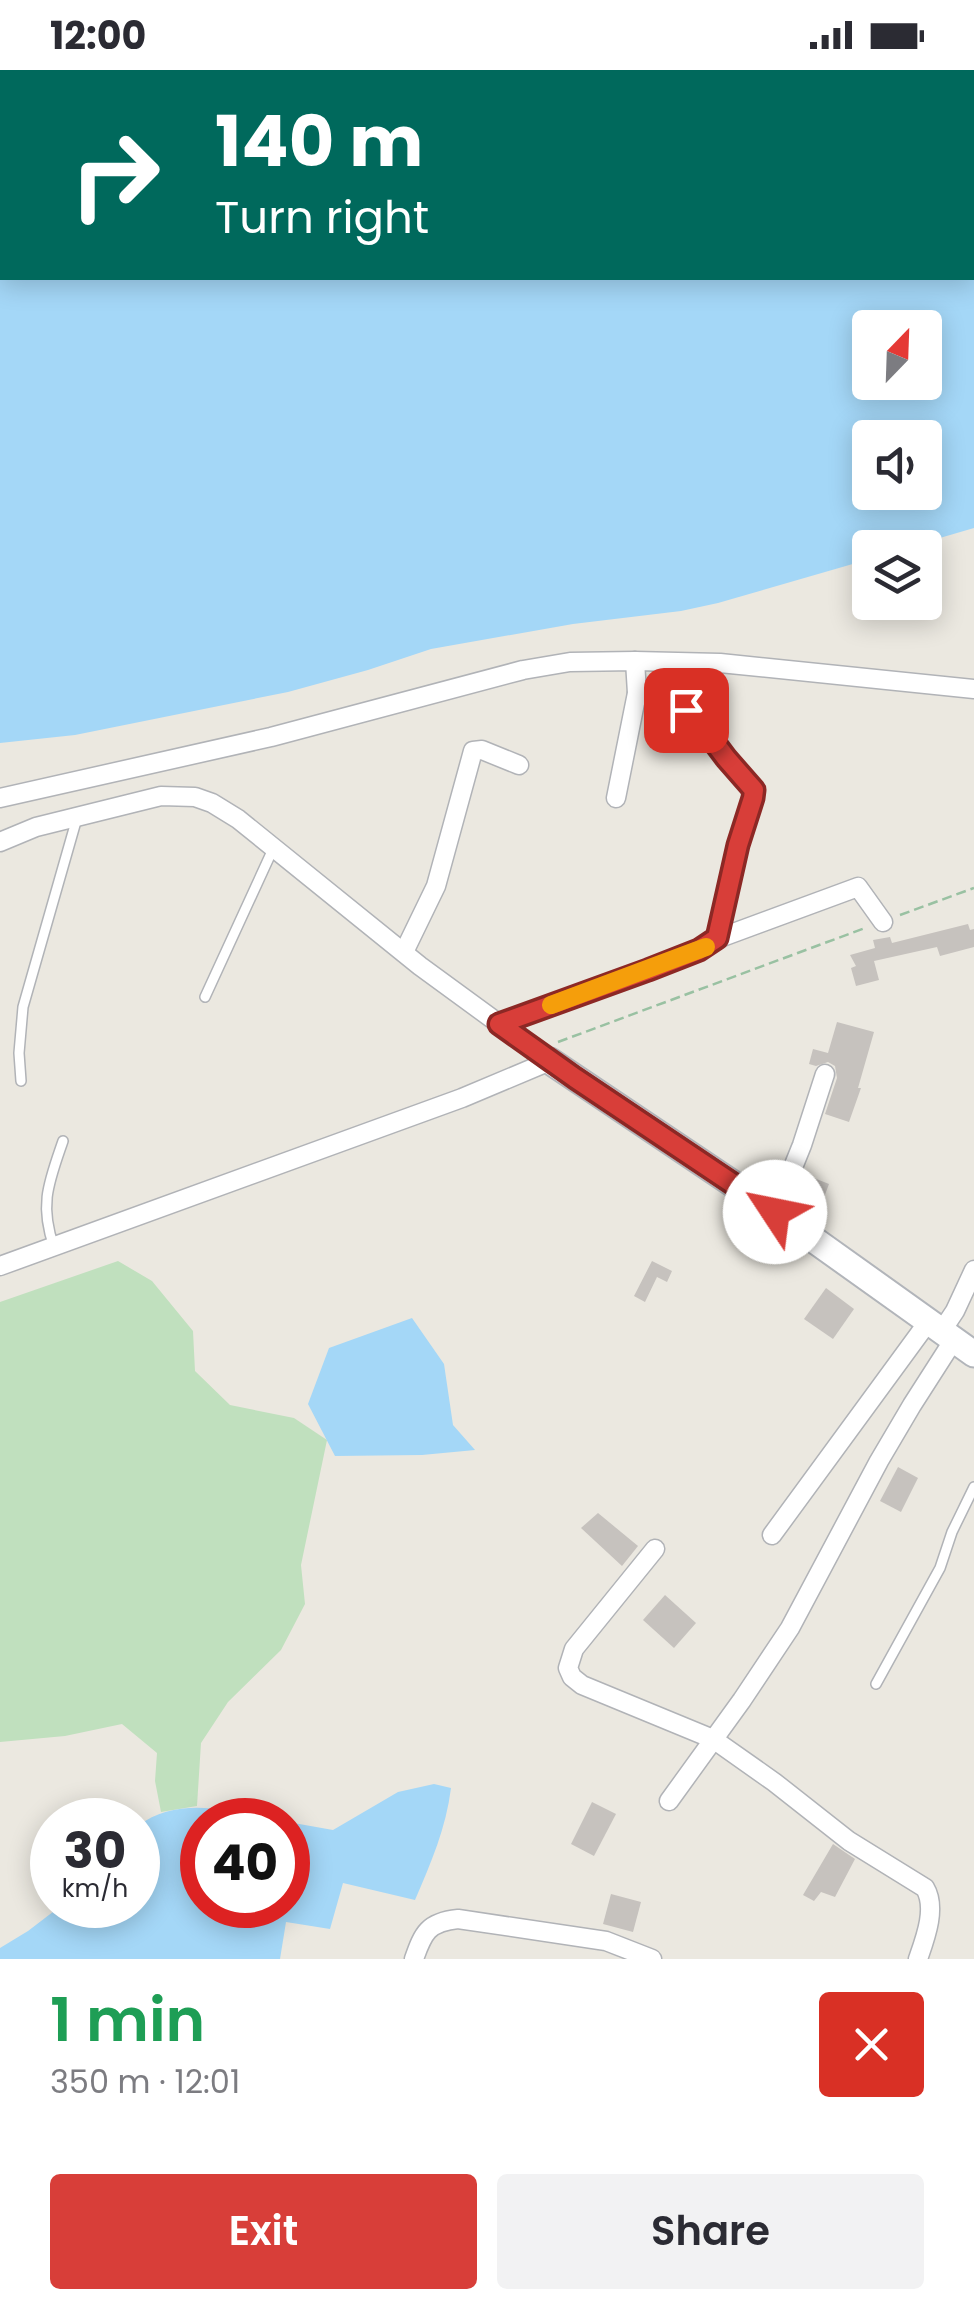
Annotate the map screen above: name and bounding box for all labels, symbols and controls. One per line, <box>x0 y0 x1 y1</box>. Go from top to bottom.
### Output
text: 12:00 <box>50 9 146 62</box>
text: 140 m <box>215 92 423 191</box>
icon: right <box>50 110 180 240</box>
text: Turn right <box>215 186 429 249</box>
north arrow <box>852 310 942 400</box>
map controls <box>852 310 942 620</box>
button: sound <box>852 420 942 510</box>
button: layers <box>852 530 942 620</box>
pin <box>644 668 729 753</box>
icon: arrive <box>659 683 714 738</box>
position arrow <box>723 1160 827 1264</box>
speed limit sign: 40 <box>180 1798 310 1928</box>
text: 30 <box>64 1815 126 1886</box>
text: km/h <box>62 1871 128 1906</box>
text: 1 min <box>50 1978 205 2062</box>
button: close <box>819 1992 924 2097</box>
text: 350 m · 12:01 <box>50 2059 240 2104</box>
button: Exit <box>50 2174 477 2289</box>
button: Share <box>497 2174 924 2289</box>

